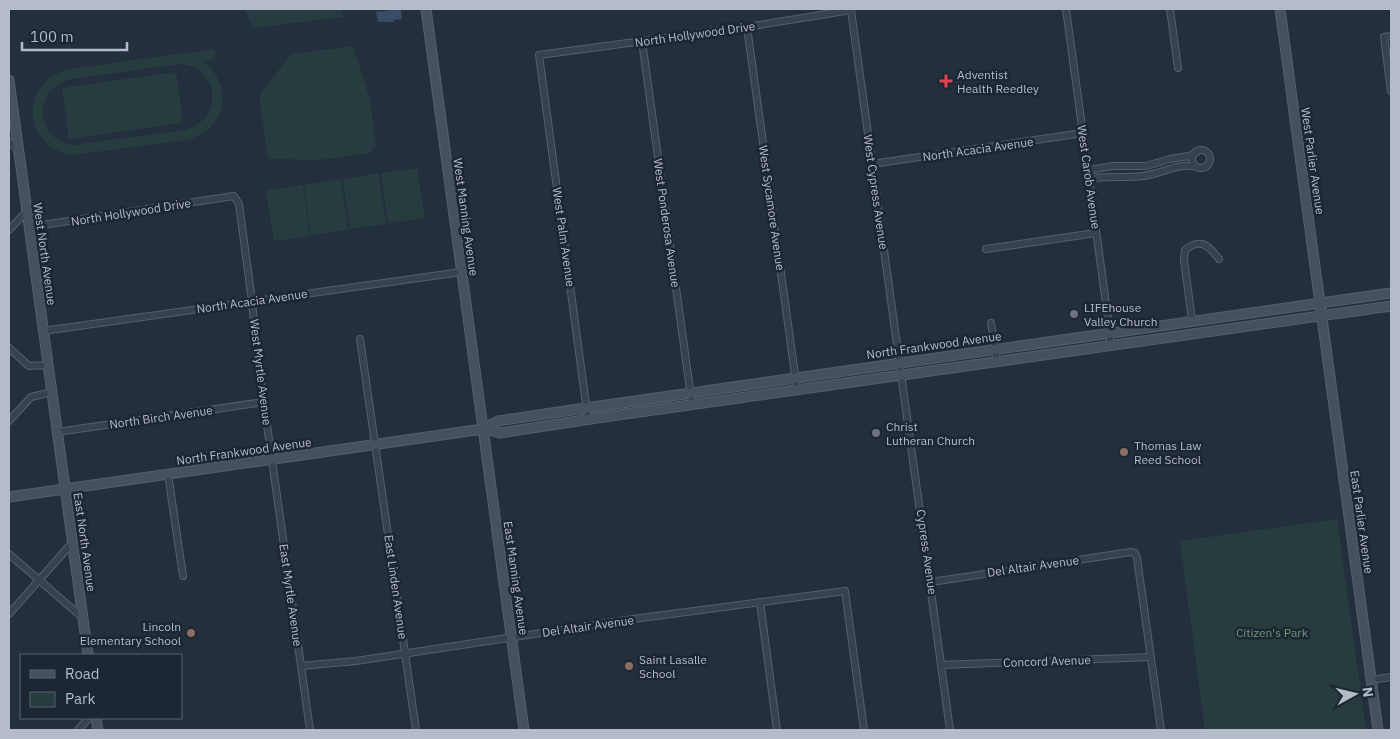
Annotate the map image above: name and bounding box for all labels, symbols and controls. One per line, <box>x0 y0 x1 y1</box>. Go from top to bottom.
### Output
street label: North Hollywood Drive <box>634 18 757 50</box>
scale bar <box>22 20 128 52</box>
text: 100 m <box>30 27 74 46</box>
place label: Adventist Health Reedley <box>957 67 1039 96</box>
marker: Adventist Health Reedley <box>939 74 953 88</box>
street label: West Parlier Avenue <box>1298 106 1328 216</box>
street label: West Carob Avenue <box>1074 124 1104 230</box>
street label: West Cypress Avenue <box>861 134 892 251</box>
street label: North Acacia Avenue <box>922 134 1035 164</box>
street label: West Sycamore Avenue <box>756 144 788 272</box>
street label: West Manning Avenue <box>450 157 482 277</box>
street label: West Ponderosa Avenue <box>651 157 684 289</box>
street label: West Palm Avenue <box>550 186 578 288</box>
street label: North Hollywood Drive <box>70 195 192 229</box>
street label: West North Avenue <box>30 202 60 307</box>
street label: North Acacia Avenue <box>196 286 309 316</box>
place label: LIFEhouse Valley Church <box>1084 300 1157 329</box>
marker: LIFEhouse Valley Church <box>1068 308 1080 320</box>
street label: West Myrtle Avenue <box>247 318 275 426</box>
street label: North Frankwood Avenue <box>865 328 1003 362</box>
street label: North Birch Avenue <box>108 402 214 432</box>
place label: Christ Lutheran Church <box>886 419 975 448</box>
marker: Christ Lutheran Church <box>870 427 882 439</box>
street label: North Frankwood Avenue <box>175 434 313 468</box>
place label: Thomas Law Reed School <box>1134 438 1202 467</box>
marker: Thomas Law Reed School <box>1118 446 1130 458</box>
street label: East Parlier Avenue <box>1347 469 1377 575</box>
street label: East North Avenue <box>71 492 99 593</box>
street label: Cypress Avenue <box>914 508 940 596</box>
street label: East Manning Avenue <box>501 520 531 636</box>
street label: East Linden Avenue <box>381 534 411 641</box>
street label: East Myrtle Avenue <box>276 543 306 648</box>
street label: Del Altair Avenue <box>986 552 1080 580</box>
street label: Del Altair Avenue <box>541 612 635 640</box>
place label: Lincoln Elementary School <box>80 619 181 648</box>
park label: Citizen's Park <box>1236 625 1309 640</box>
marker: Lincoln Elementary School <box>185 627 197 639</box>
place label: Saint Lasalle School <box>639 652 707 681</box>
street label: Concord Avenue <box>1003 652 1092 670</box>
legend <box>20 654 182 719</box>
marker: Saint Lasalle School <box>623 660 635 672</box>
text: Road <box>65 664 100 683</box>
north arrow <box>1330 669 1380 719</box>
text: N <box>1358 686 1377 698</box>
text: Park <box>65 689 95 708</box>

